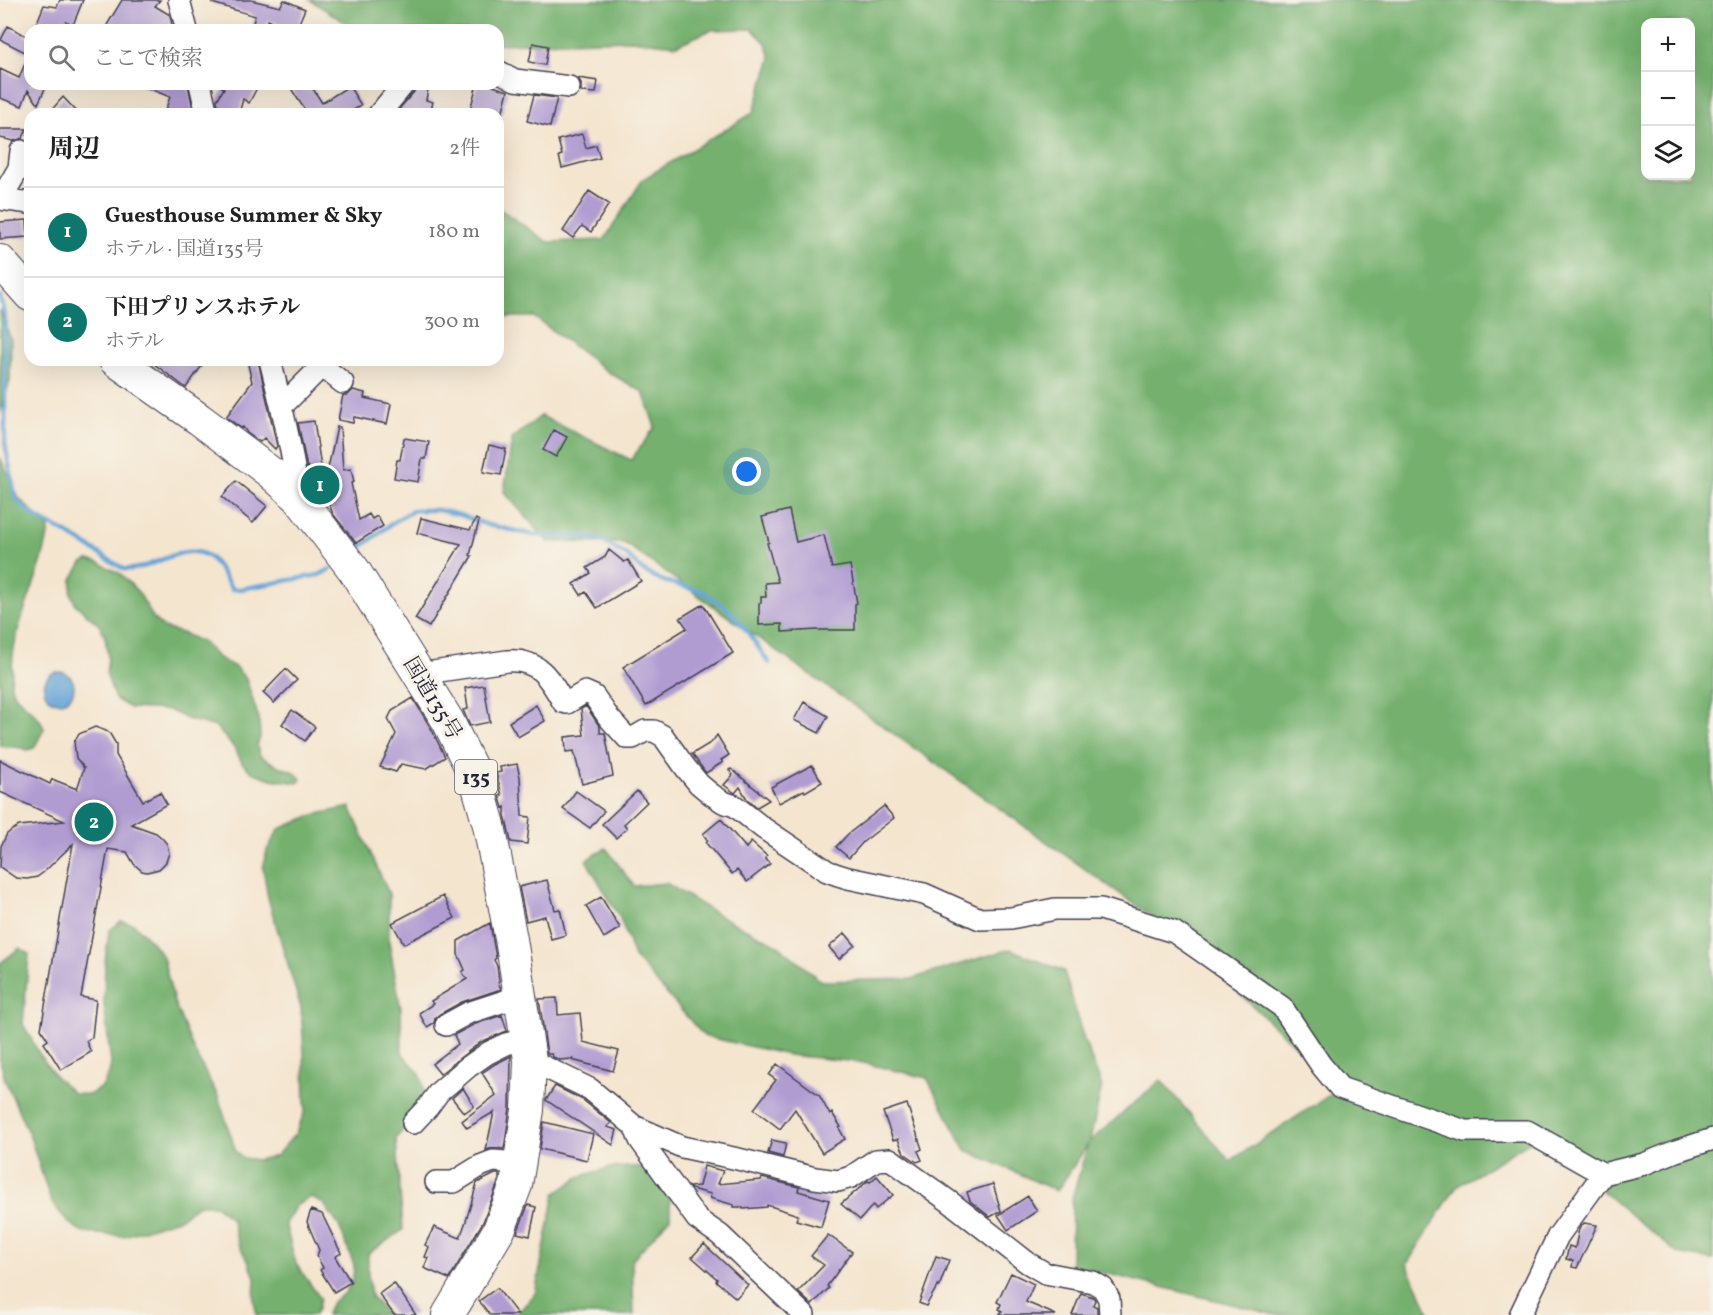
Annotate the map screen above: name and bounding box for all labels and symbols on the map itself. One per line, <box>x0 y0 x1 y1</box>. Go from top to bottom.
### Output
your location <box>732 457 761 486</box>
pin: 1 <box>300 462 340 508</box>
street label: 国道135号 <box>396 652 468 746</box>
road number: 135 <box>455 760 497 794</box>
pin: 2 <box>74 800 113 844</box>

